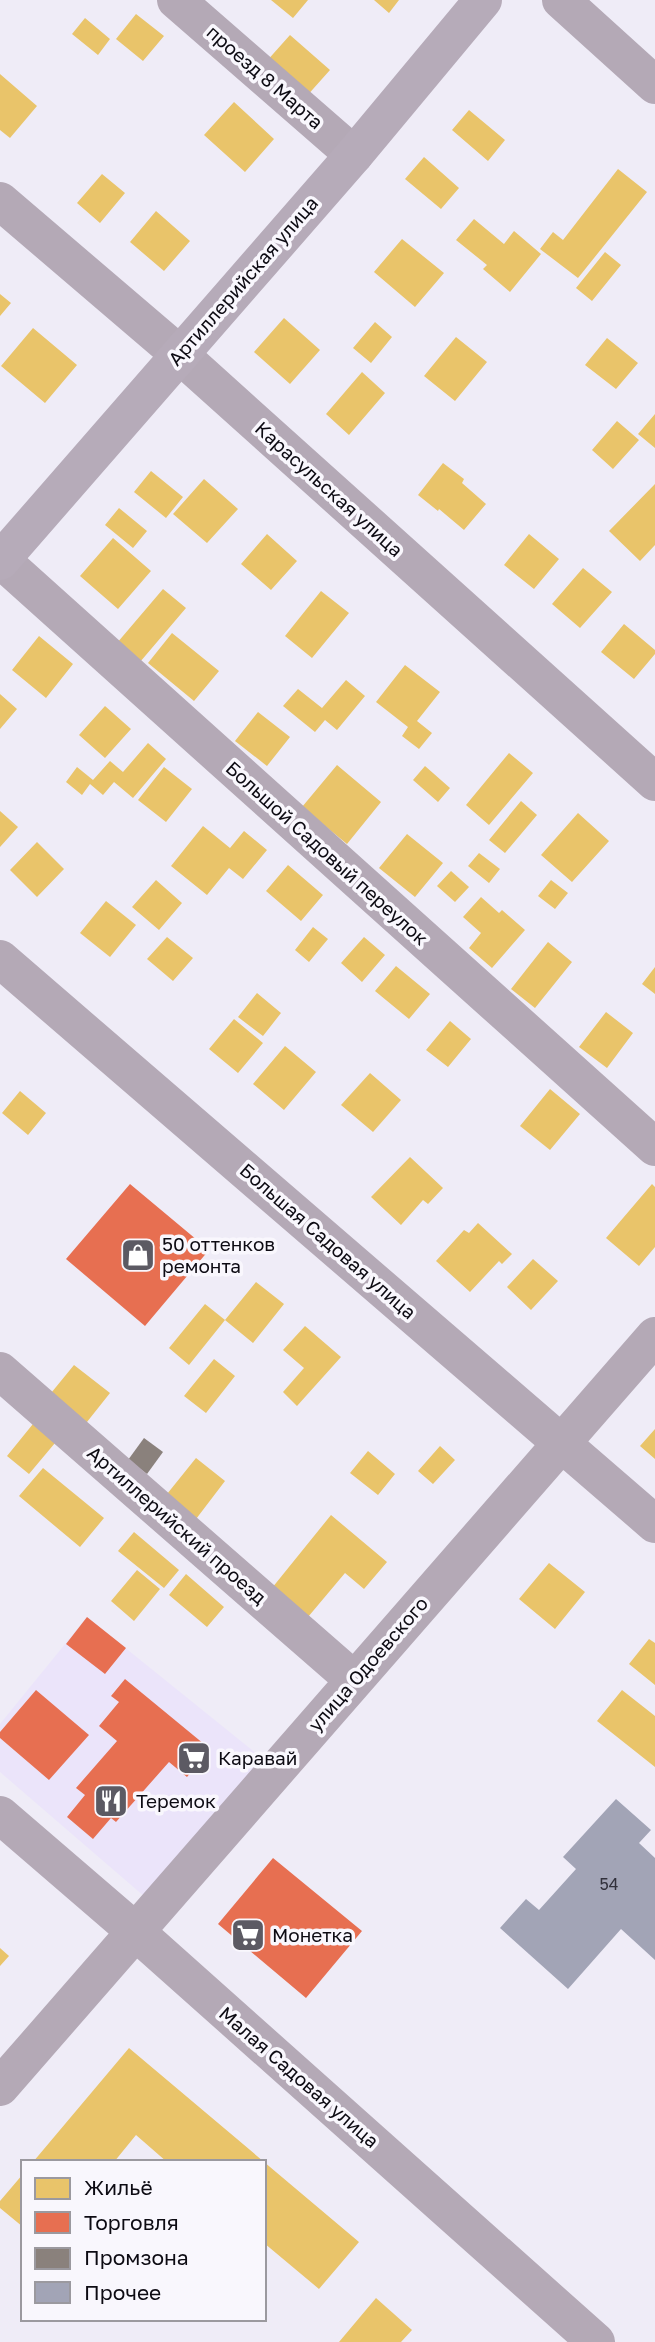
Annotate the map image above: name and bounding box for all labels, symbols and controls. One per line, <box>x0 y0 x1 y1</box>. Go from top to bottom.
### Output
street label: проезд 8 Марта <box>203 20 328 133</box>
street label: Артиллерийская улица <box>163 191 322 370</box>
street label: Карасульская улица <box>251 416 408 561</box>
street label: Большой Садовый переулок <box>222 756 433 950</box>
street label: Большая Садовая улица <box>236 1158 421 1323</box>
place label: 50 оттенков ремонта <box>162 1232 275 1277</box>
shop icon: 50 оттенков ремонта <box>119 1236 157 1274</box>
street label: Артиллерийский проезд <box>83 1441 272 1609</box>
street label: улица Одоевского <box>303 1592 432 1736</box>
supermarket icon: Каравай <box>175 1739 213 1777</box>
place label: Каравай <box>218 1746 297 1769</box>
restaurant icon: Теремок <box>92 1782 130 1820</box>
place label: Теремок <box>136 1789 216 1812</box>
house number: 54 <box>599 1874 619 1894</box>
supermarket icon: Монетка <box>229 1916 267 1954</box>
place label: Монетка <box>272 1923 353 1946</box>
street label: Малая Садовая улица <box>215 2001 384 2152</box>
legend <box>21 2160 266 2321</box>
text: Жильё <box>84 2174 153 2200</box>
text: Торговля <box>84 2209 179 2235</box>
text: Промзона <box>84 2244 189 2270</box>
text: Прочее <box>84 2279 161 2305</box>

